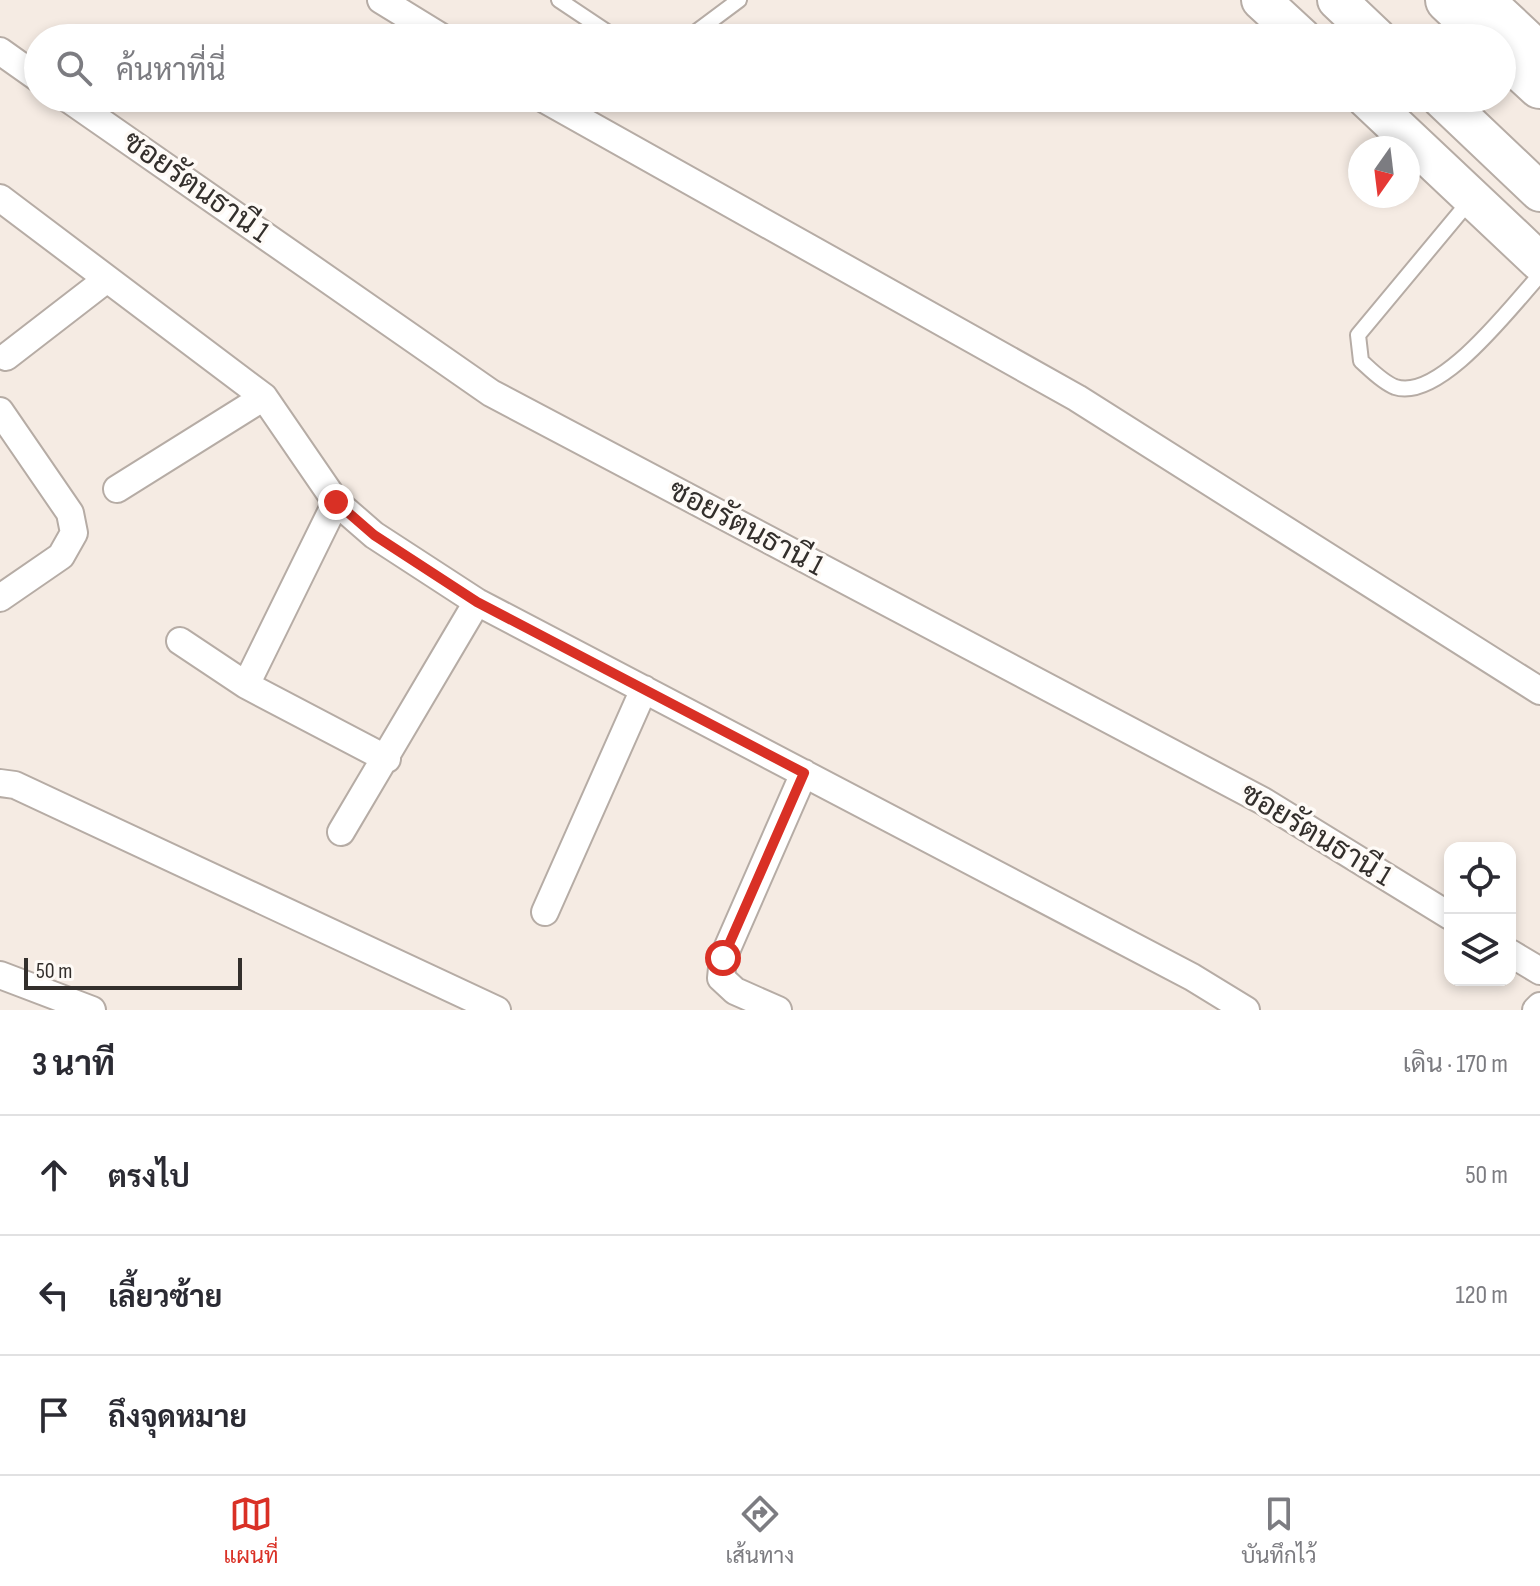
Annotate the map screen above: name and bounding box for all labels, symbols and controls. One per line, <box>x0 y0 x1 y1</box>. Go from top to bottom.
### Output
search box <box>24 24 1516 112</box>
icon: search <box>52 46 96 90</box>
text: ค้นหาที่นี่ <box>116 53 226 89</box>
street label: ซอยรัตนธานี 1 <box>116 122 278 251</box>
north arrow <box>1348 136 1420 208</box>
street label: ซอยรัตนธานี 1 <box>662 470 831 584</box>
route end <box>318 484 354 520</box>
street label: ซอยรัตนธานี 1 <box>1234 774 1400 895</box>
map controls <box>1444 842 1516 986</box>
button: locate <box>1444 842 1516 914</box>
button: layers <box>1444 914 1516 986</box>
route start <box>705 940 741 976</box>
scale bar <box>24 954 242 990</box>
text: 50 m <box>36 958 72 985</box>
text: 3 นาที <box>32 1044 115 1085</box>
text: เดิน · 170 m <box>1403 1049 1508 1080</box>
icon: ahead <box>32 1153 76 1197</box>
text: ตรงไป <box>108 1160 190 1196</box>
text: 50 m <box>1465 1160 1508 1191</box>
icon: left <box>32 1273 76 1317</box>
text: เลี้ยวซ้าย <box>108 1280 222 1316</box>
text: 120 m <box>1455 1280 1508 1311</box>
icon: arrive <box>32 1393 76 1437</box>
text: ถึงจุดหมาย <box>108 1400 247 1436</box>
tab: แผนที่ <box>224 1492 278 1570</box>
tab: เส้นทาง <box>725 1492 794 1570</box>
tab: บันทึกไว้ <box>1241 1492 1316 1570</box>

